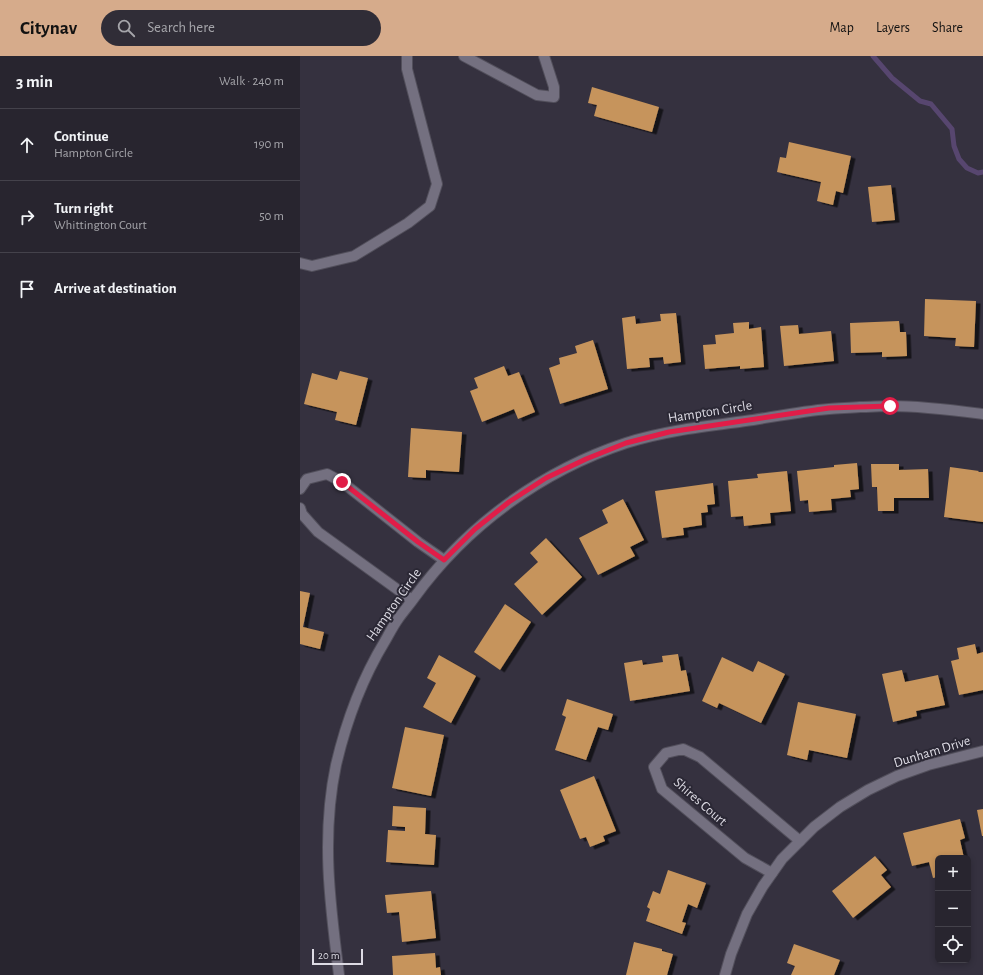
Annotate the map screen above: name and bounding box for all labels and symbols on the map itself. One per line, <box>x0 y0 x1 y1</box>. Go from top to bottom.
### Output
route start <box>881 397 899 415</box>
street label: Hampton Circle <box>667 398 753 426</box>
route end <box>333 473 351 491</box>
street label: Hampton Circle <box>364 566 424 644</box>
street label: Dunham Drive <box>892 734 972 770</box>
street label: Shires Court <box>671 775 730 829</box>
scale bar <box>312 947 363 966</box>

